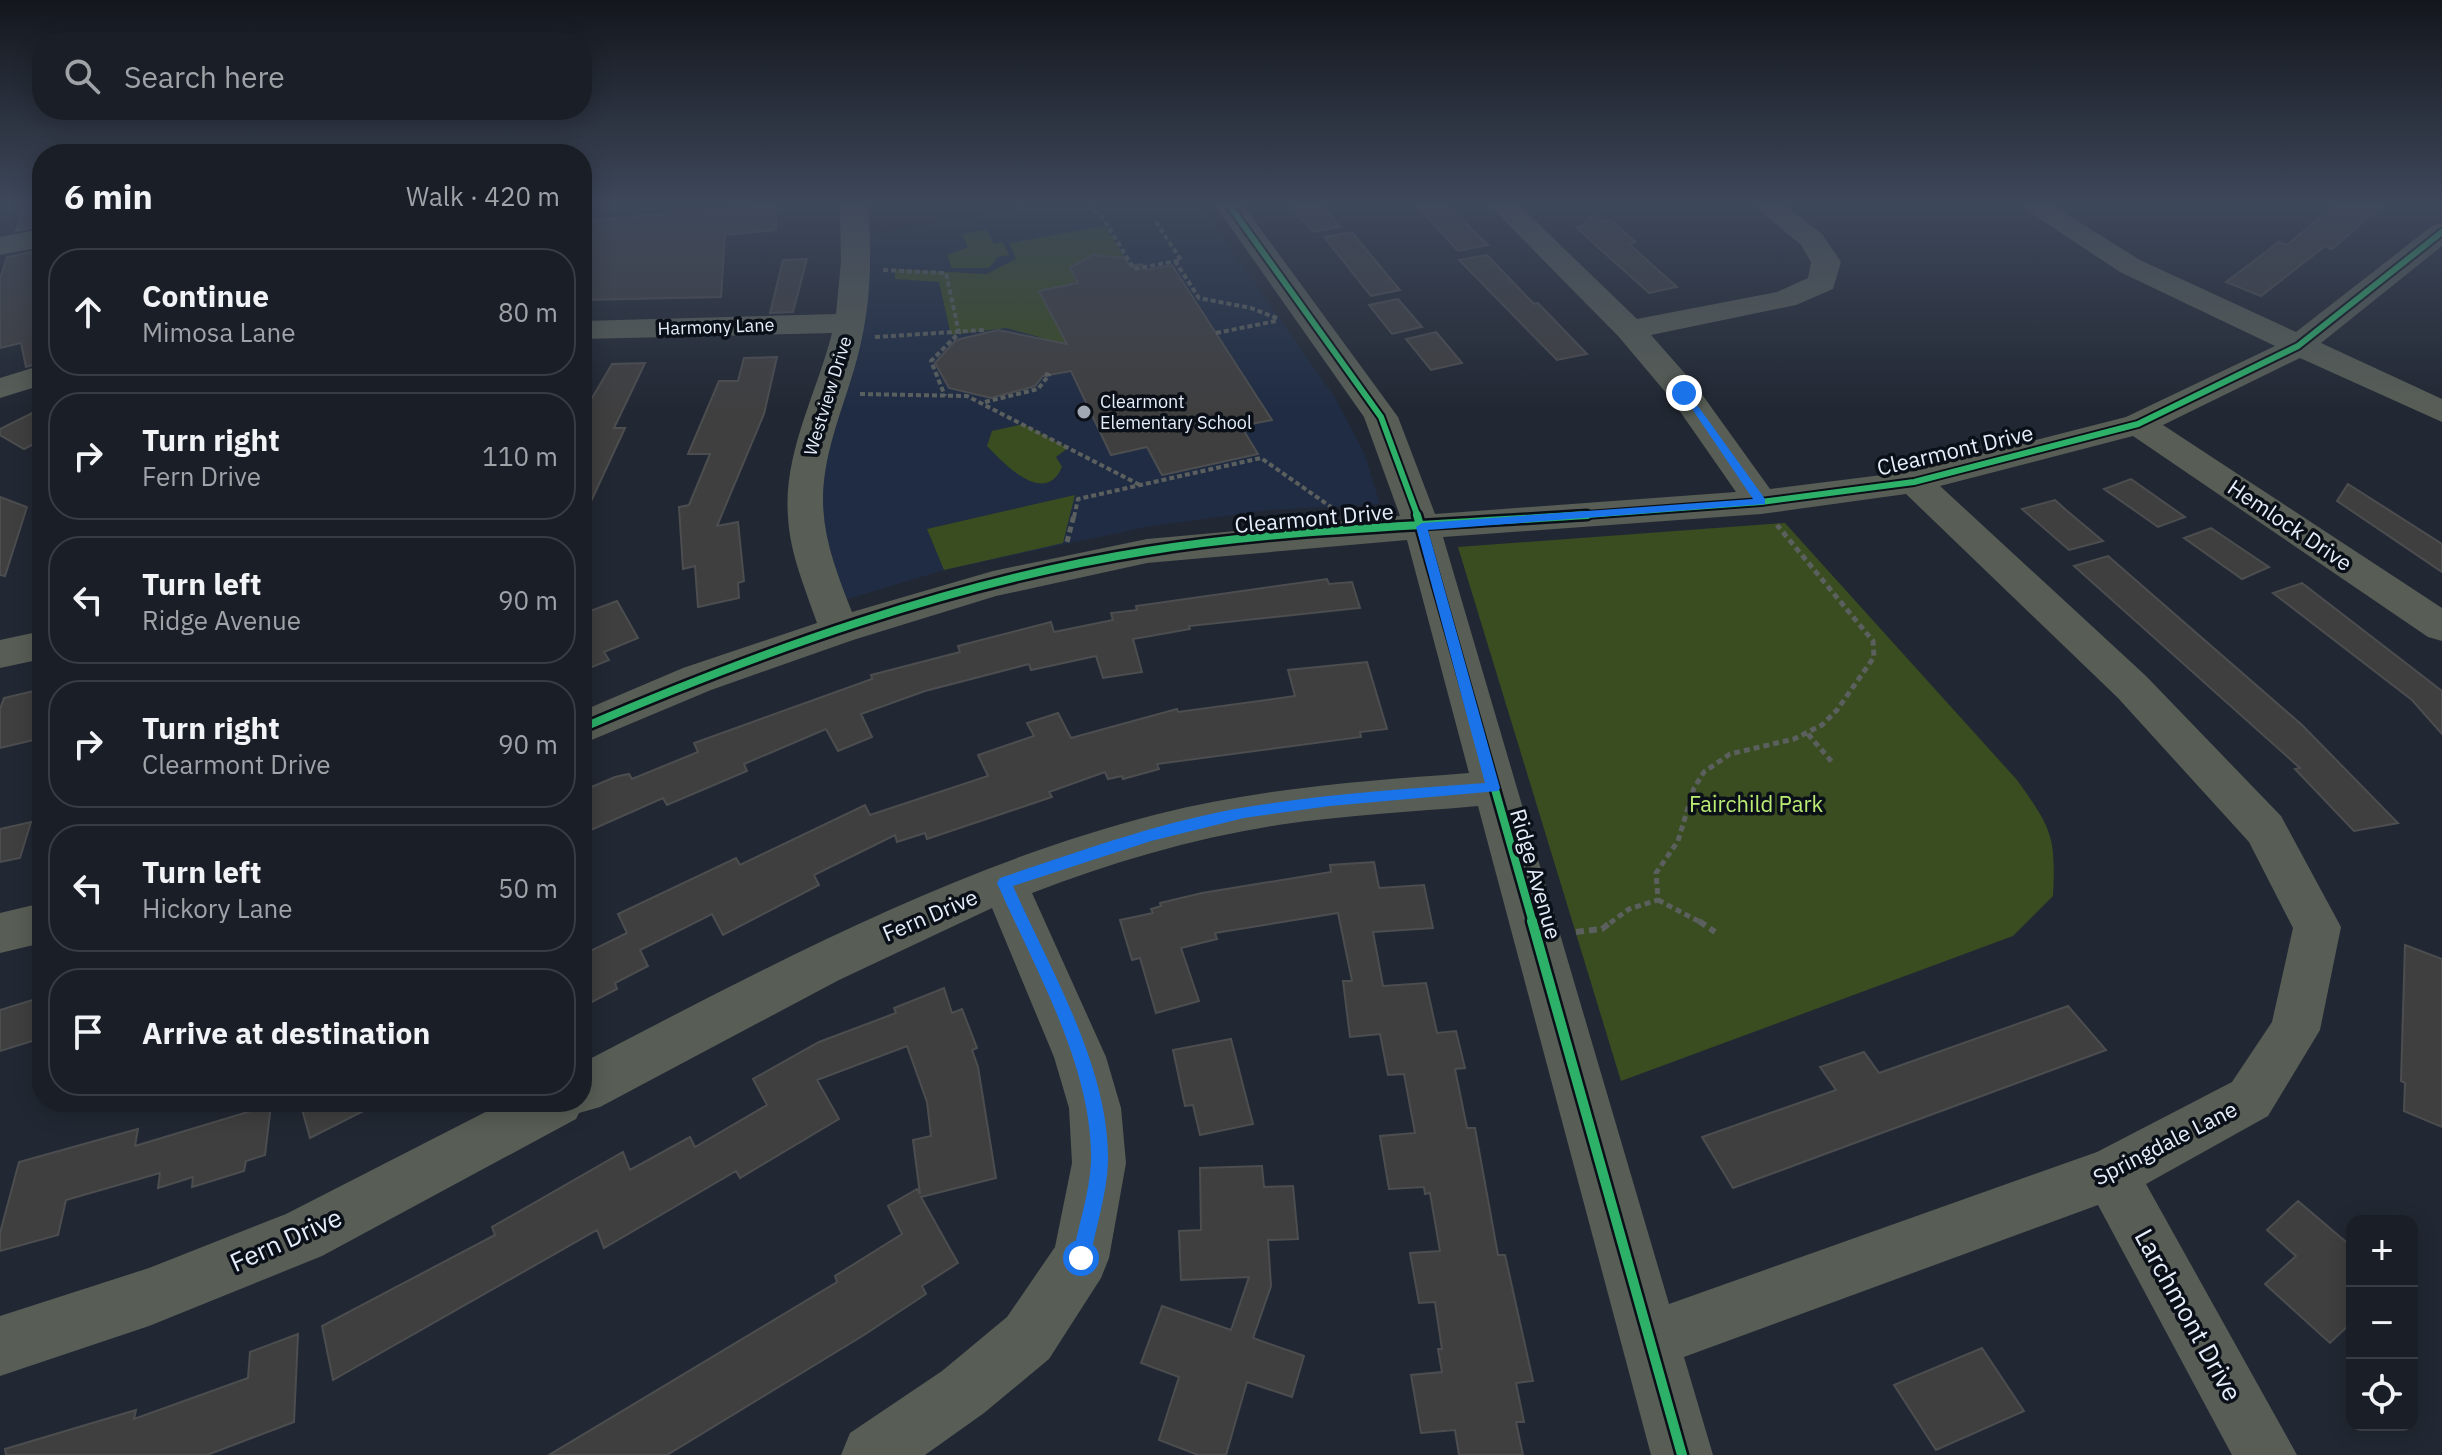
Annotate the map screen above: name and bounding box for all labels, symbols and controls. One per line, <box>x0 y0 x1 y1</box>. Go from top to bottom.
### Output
search box <box>32 32 592 120</box>
icon: search <box>60 54 104 98</box>
text: Search here <box>124 57 285 96</box>
text: 6 min <box>64 174 153 218</box>
text: Walk · 420 m <box>406 179 560 213</box>
text: Continue <box>142 276 269 315</box>
icon: ahead <box>66 290 110 334</box>
text: 80 m <box>498 295 558 329</box>
street label: Harmony Lane <box>657 313 775 340</box>
text: Mimosa Lane <box>142 315 295 349</box>
street label: Westview Drive <box>798 333 857 458</box>
route end <box>1666 375 1702 411</box>
place label: Clearmont Elementary School <box>1100 390 1252 434</box>
marker: Clearmont Elementary School <box>1075 403 1093 421</box>
street label: Clearmont Drive <box>1874 417 2036 482</box>
text: Turn right <box>142 420 280 459</box>
icon: right <box>66 434 110 478</box>
text: 110 m <box>482 439 558 473</box>
text: Fern Drive <box>142 459 261 493</box>
street label: Hemlock Drive <box>2222 472 2358 577</box>
street label: Clearmont Drive <box>1233 496 1395 539</box>
text: Turn left <box>142 564 261 603</box>
icon: left <box>66 578 110 622</box>
text: 90 m <box>498 583 558 617</box>
text: Ridge Avenue <box>142 603 301 637</box>
text: Turn right <box>142 708 280 747</box>
icon: right <box>66 722 110 766</box>
text: 90 m <box>498 727 558 761</box>
text: Clearmont Drive <box>142 747 331 781</box>
park label: Fairchild Park <box>1689 789 1823 818</box>
street label: Ridge Avenue <box>1504 805 1569 943</box>
text: Turn left <box>142 852 261 891</box>
icon: left <box>66 866 110 910</box>
text: 50 m <box>498 871 558 905</box>
street label: Fern Drive <box>878 882 982 948</box>
text: Hickory Lane <box>142 891 293 925</box>
icon: arrive <box>66 1010 110 1054</box>
text: Arrive at destination <box>142 1013 430 1052</box>
street label: Springdale Lane <box>2088 1094 2242 1191</box>
street label: Fern Drive <box>224 1199 347 1279</box>
map controls <box>2346 1215 2418 1431</box>
button: + <box>2346 1215 2418 1287</box>
street label: Larchmont Drive <box>2128 1222 2250 1407</box>
route start <box>1063 1240 1099 1276</box>
button: − <box>2346 1287 2418 1359</box>
button: locate <box>2346 1359 2418 1431</box>

